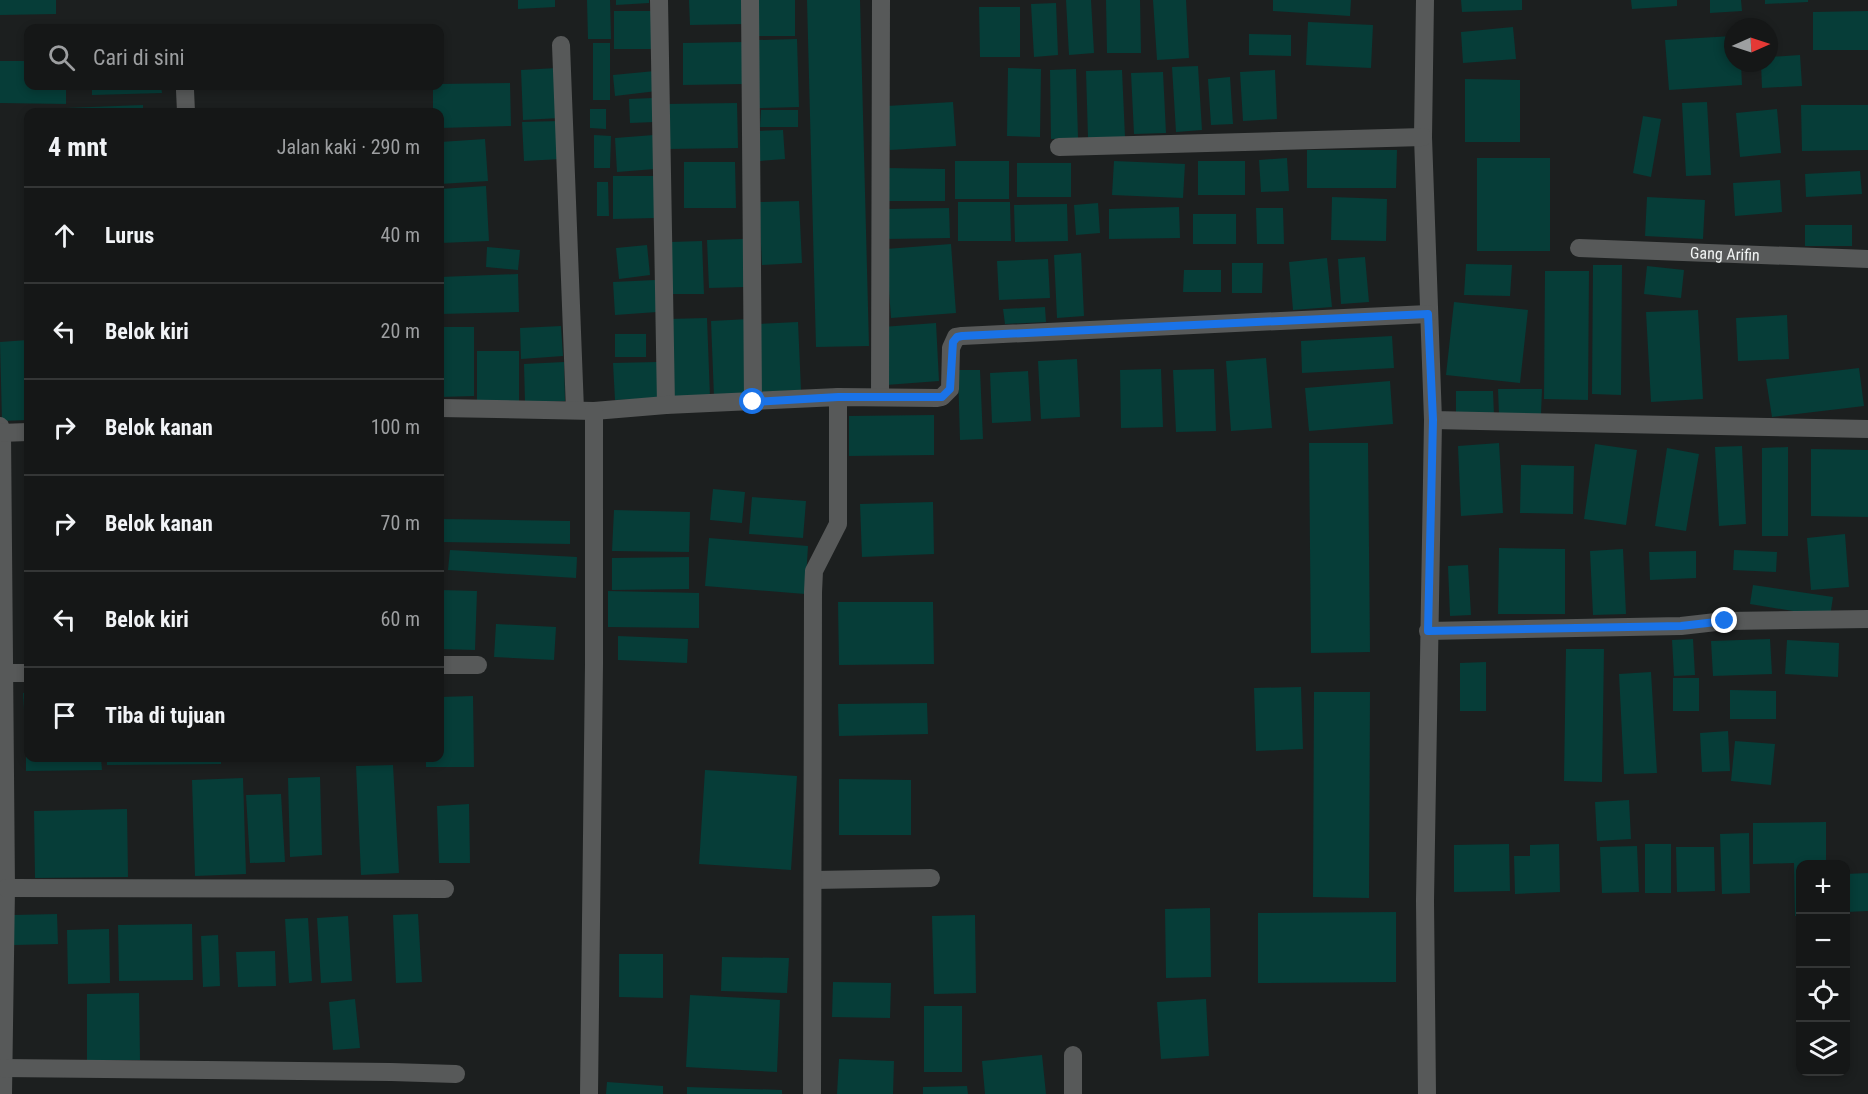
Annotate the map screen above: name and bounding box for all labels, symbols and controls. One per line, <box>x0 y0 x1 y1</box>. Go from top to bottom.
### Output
north arrow <box>1724 18 1778 72</box>
search box <box>24 24 444 90</box>
icon: search <box>45 41 78 74</box>
text: Cari di sini <box>93 45 185 70</box>
text: 4 mnt <box>48 132 107 162</box>
text: Jalan kaki · 290 m <box>277 135 420 159</box>
icon: ahead <box>48 219 81 252</box>
text: Lurus <box>105 223 154 248</box>
text: 40 m <box>381 223 420 247</box>
street label: Gang Arifin <box>1690 243 1760 264</box>
icon: left <box>48 315 81 348</box>
text: Belok kiri <box>105 319 189 344</box>
text: 20 m <box>381 319 420 343</box>
route start <box>739 388 765 414</box>
icon: right <box>48 411 81 444</box>
text: Belok kanan <box>105 415 213 440</box>
text: 100 m <box>371 415 420 439</box>
icon: right <box>48 507 81 540</box>
text: Belok kanan <box>105 511 213 536</box>
text: 70 m <box>381 511 420 535</box>
icon: left <box>48 603 81 636</box>
text: Belok kiri <box>105 607 189 632</box>
text: 60 m <box>381 607 420 631</box>
route end <box>1711 607 1737 633</box>
icon: arrive <box>48 699 81 732</box>
text: Tiba di tujuan <box>105 703 225 728</box>
map controls <box>1796 860 1850 1076</box>
button: + <box>1796 860 1850 914</box>
button: − <box>1796 914 1850 968</box>
button: locate <box>1796 968 1850 1022</box>
button: layers <box>1796 1022 1850 1076</box>

